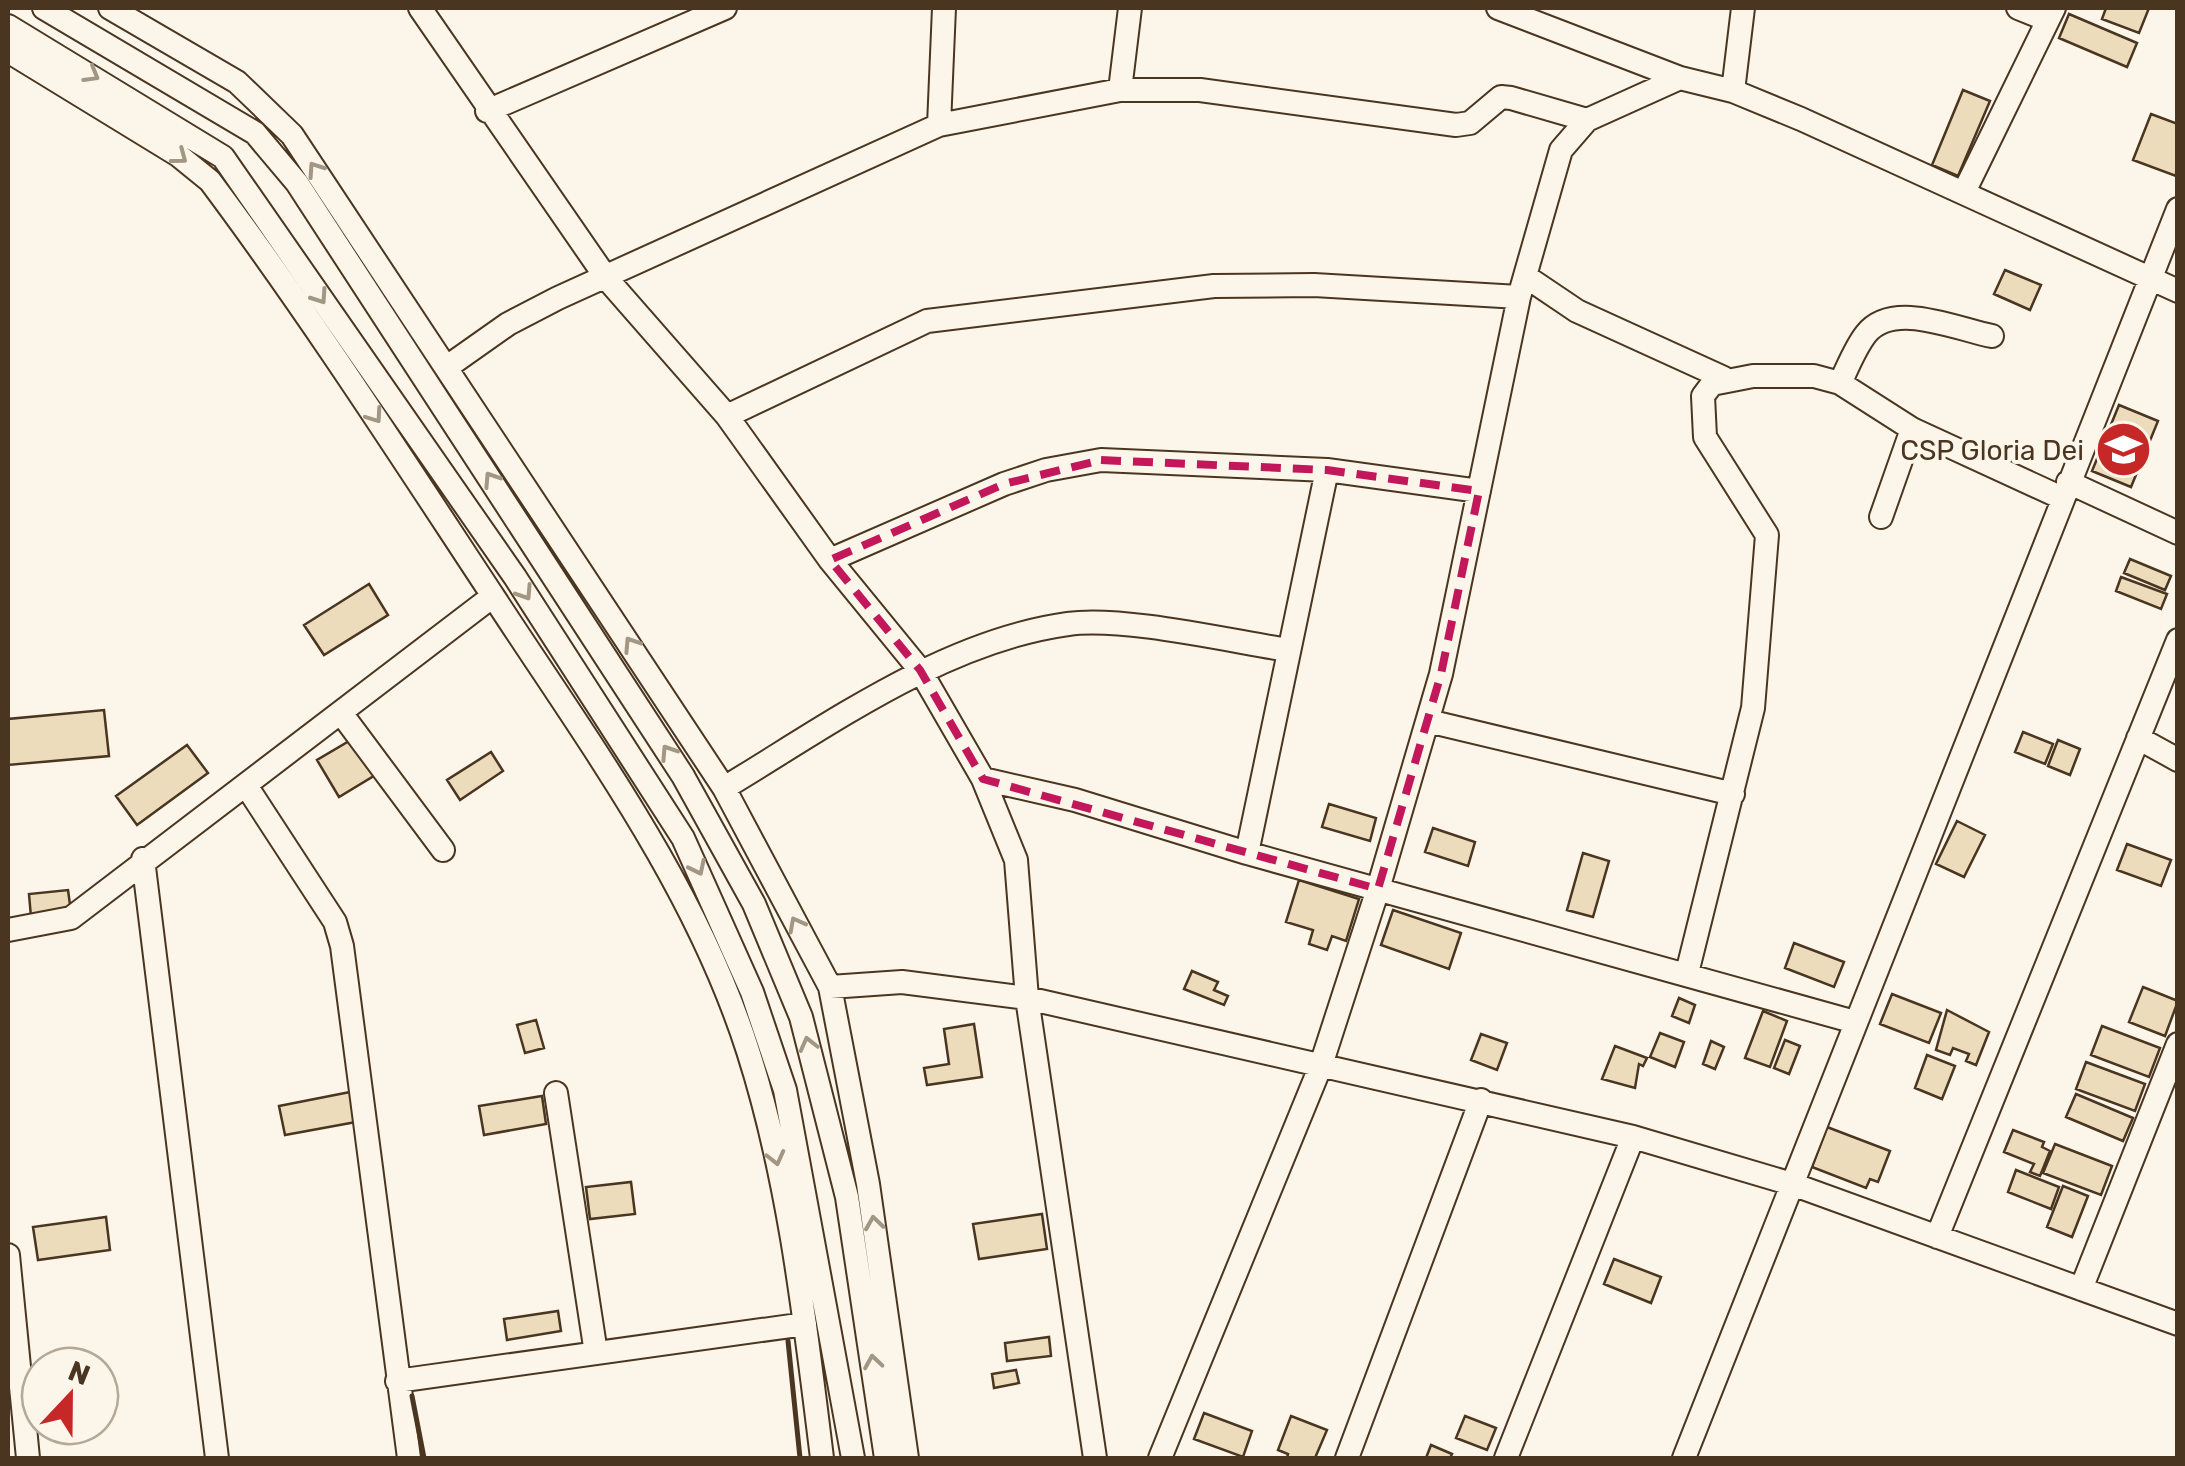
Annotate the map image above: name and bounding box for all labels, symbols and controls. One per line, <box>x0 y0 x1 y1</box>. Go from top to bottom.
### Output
one-way arrow <box>81 63 99 82</box>
one-way arrow <box>169 146 187 163</box>
one-way arrow <box>309 162 327 181</box>
one-way arrow <box>308 285 326 304</box>
one-way arrow <box>363 404 381 423</box>
school or university icon: CSP Gloria Dei <box>2093 420 2153 480</box>
place label: CSP Gloria Dei <box>1900 434 2084 467</box>
one-way arrow <box>484 472 503 490</box>
one-way arrow <box>513 582 532 600</box>
one-way arrow <box>625 637 644 655</box>
one-way arrow <box>661 745 680 763</box>
one-way arrow <box>685 858 705 876</box>
one-way arrow <box>789 917 809 935</box>
one-way arrow <box>798 1036 819 1053</box>
one-way arrow <box>764 1149 785 1166</box>
one-way arrow <box>864 1215 885 1232</box>
north arrow <box>20 1346 120 1446</box>
text: N <box>64 1354 95 1392</box>
one-way arrow <box>863 1354 884 1370</box>

